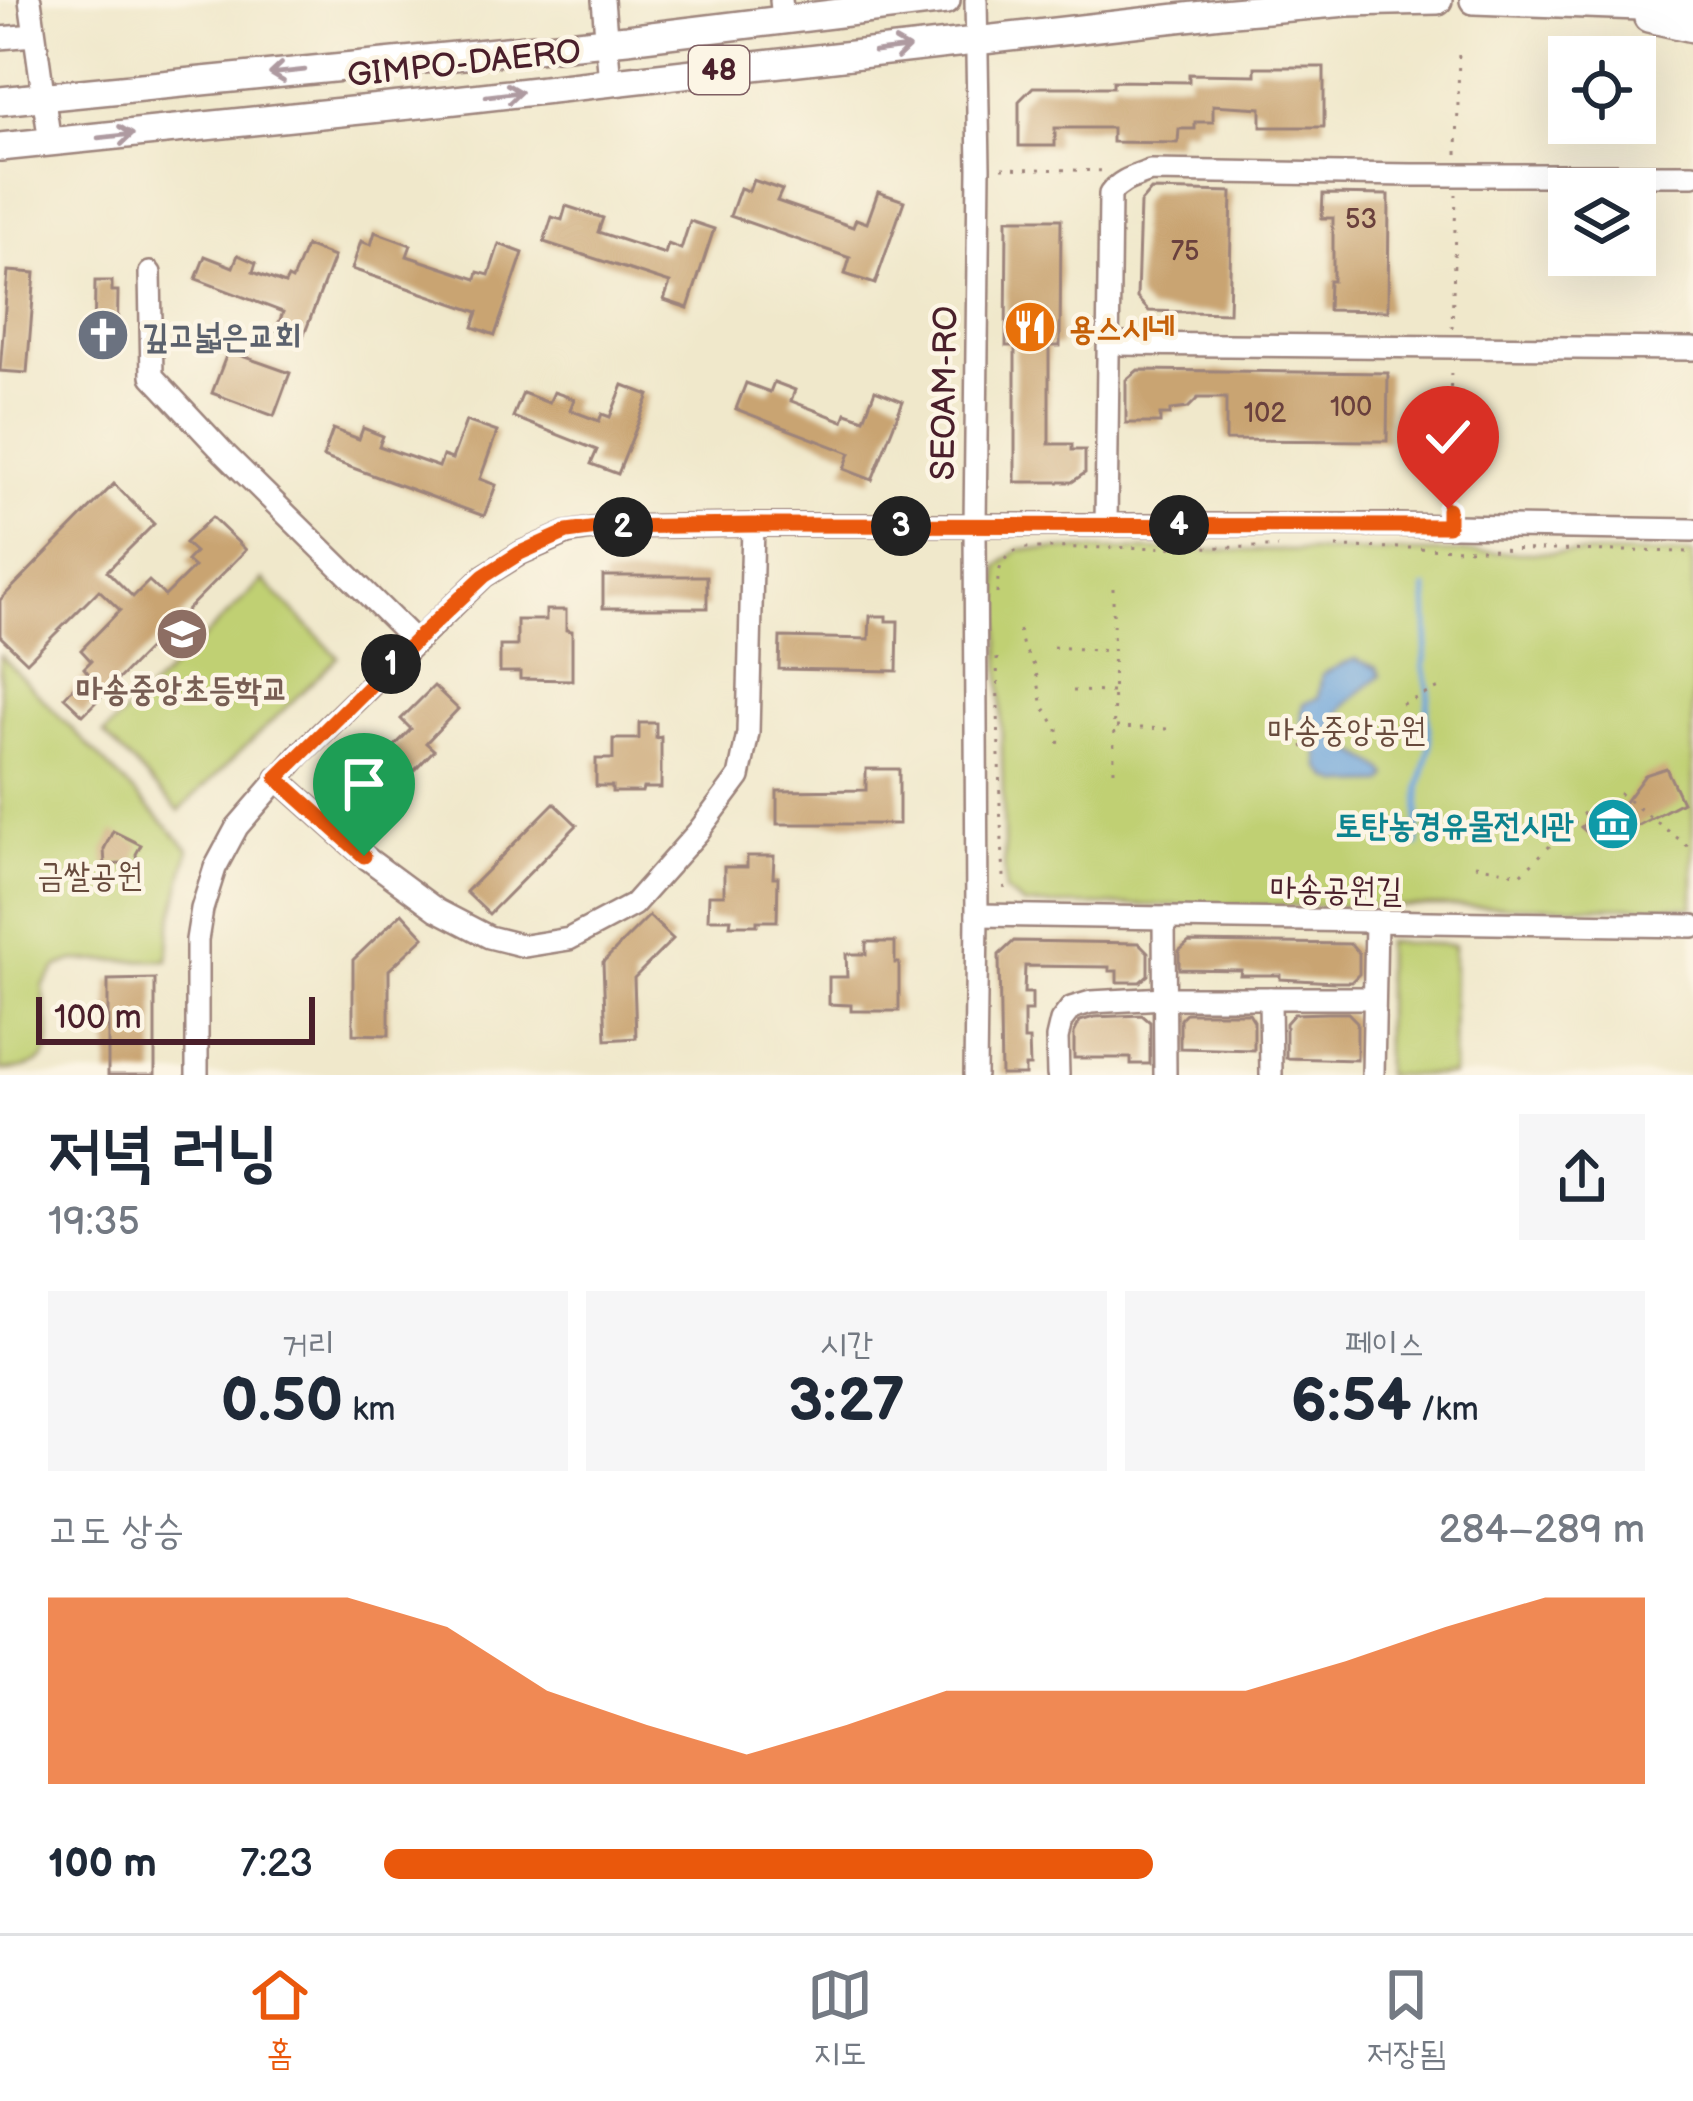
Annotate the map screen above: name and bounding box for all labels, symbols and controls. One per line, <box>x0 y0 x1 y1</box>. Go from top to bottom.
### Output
street label: GIMPO-DAERO <box>345 32 583 96</box>
map controls <box>1548 36 1656 276</box>
button: locate <box>1548 36 1656 144</box>
one-way arrow <box>872 39 911 61</box>
road number: 48 <box>689 46 749 94</box>
one-way arrow <box>268 62 307 84</box>
one-way arrow <box>484 83 523 105</box>
one-way arrow <box>96 125 135 147</box>
button: layers <box>1548 168 1656 276</box>
house number: 53 <box>1345 204 1377 236</box>
house number: 75 <box>1171 236 1199 268</box>
restaurant icon: 용스시네 <box>1002 299 1058 355</box>
street label: SEOAM-RO <box>923 305 967 481</box>
church icon: 깊고넓은교회 <box>75 307 131 363</box>
place label: 용스시네 <box>1069 309 1175 349</box>
place label: 깊고넓은교회 <box>142 317 301 357</box>
pin <box>1397 386 1499 509</box>
house number: 100 <box>1330 392 1372 424</box>
house number: 102 <box>1244 398 1286 430</box>
icon: check <box>1415 404 1481 470</box>
pin: 4 <box>1149 495 1209 555</box>
pin: 3 <box>871 496 931 556</box>
pin: 2 <box>593 497 653 557</box>
text: 4 <box>1169 505 1189 545</box>
text: 3 <box>891 506 911 546</box>
text: 2 <box>613 507 633 547</box>
school or university icon: 마송중앙초등학교 <box>154 606 210 662</box>
pin: 1 <box>361 634 421 694</box>
text: 1 <box>384 644 398 684</box>
place label: 마송중앙초등학교 <box>76 670 288 710</box>
park label: 마송중앙공원 <box>1267 711 1427 751</box>
pin <box>313 733 415 856</box>
icon: arrive <box>331 751 397 817</box>
museum icon: 토탄농경유물전시관 <box>1585 796 1641 852</box>
place label: 토탄농경유물전시관 <box>1335 806 1574 846</box>
park label: 금쌀공원 <box>37 856 143 896</box>
street label: 마송공원길 <box>1269 869 1403 911</box>
scale bar <box>36 991 315 1044</box>
text: 100 m <box>54 998 142 1038</box>
text: 저녁 러닝 <box>48 1114 278 1193</box>
button: share <box>1519 1114 1645 1240</box>
text: 19:35 <box>48 1199 140 1246</box>
text: 거리 <box>282 1325 335 1365</box>
text: 시간 <box>820 1325 873 1365</box>
text: 페이스 <box>1345 1325 1425 1365</box>
text: 0.50 <box>221 1366 343 1438</box>
text: 3:27 <box>788 1366 905 1438</box>
text: 6:54 <box>1291 1366 1412 1438</box>
text: km <box>343 1390 396 1430</box>
text: /km <box>1412 1390 1479 1430</box>
text: 284–289 m <box>1439 1507 1645 1554</box>
text: 고도 상승 <box>48 1508 184 1555</box>
text: 100 m <box>48 1841 157 1888</box>
text: 7:23 <box>240 1841 313 1888</box>
tab: 홈 <box>247 1962 313 2075</box>
tab: 지도 <box>807 1962 873 2075</box>
tab: 저장됨 <box>1366 1962 1446 2075</box>

